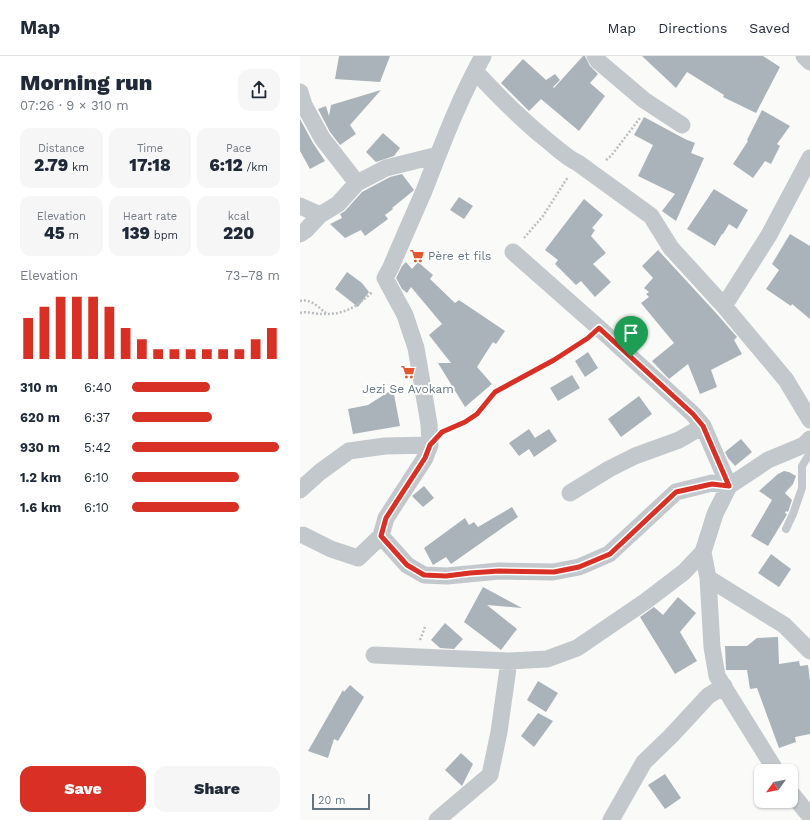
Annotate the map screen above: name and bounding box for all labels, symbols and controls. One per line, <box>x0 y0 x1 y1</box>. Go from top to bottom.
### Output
text: Map <box>20 16 60 39</box>
text: Map <box>608 20 636 36</box>
text: Directions <box>658 20 727 36</box>
text: Saved <box>749 20 790 36</box>
button: share <box>238 69 280 111</box>
text: Morning run <box>20 70 152 95</box>
text: 07:26 · 9 × 310 m <box>20 98 129 113</box>
text: Distance <box>38 142 85 155</box>
text: Time <box>137 142 163 155</box>
text: Pace <box>226 142 251 155</box>
text: 2.79 <box>34 155 68 175</box>
text: 17:18 <box>129 155 171 175</box>
text: 6:12 <box>209 155 243 175</box>
text: km <box>68 161 89 174</box>
text: /km <box>243 161 268 174</box>
text: Elevation <box>37 210 86 223</box>
text: Heart rate <box>123 210 177 223</box>
text: kcal <box>228 210 250 223</box>
text: 45 <box>44 223 65 243</box>
text: 139 <box>122 223 150 243</box>
text: 220 <box>223 223 254 243</box>
text: m <box>65 229 79 242</box>
text: bpm <box>150 229 178 242</box>
supermarket icon: Père et fils <box>409 248 425 264</box>
place label: Père et fils <box>428 249 491 263</box>
text: Elevation <box>20 268 78 283</box>
text: 73–78 m <box>225 268 280 283</box>
pin <box>614 316 648 357</box>
icon: arrive <box>620 322 642 344</box>
supermarket icon: Jezi Se Avokam <box>400 364 416 380</box>
text: 310 m <box>20 380 58 395</box>
text: 6:40 <box>84 380 112 395</box>
place label: Jezi Se Avokam <box>362 382 454 396</box>
text: 620 m <box>20 410 60 425</box>
text: 6:37 <box>84 410 110 425</box>
text: 930 m <box>20 440 60 455</box>
text: 5:42 <box>84 440 111 455</box>
text: 1.2 km <box>20 470 61 485</box>
text: 6:10 <box>84 470 109 485</box>
text: 1.6 km <box>20 500 61 515</box>
text: 6:10 <box>84 500 109 515</box>
north arrow <box>754 764 798 808</box>
map controls <box>754 764 798 808</box>
button: Save <box>20 766 146 812</box>
button: Share <box>154 766 280 812</box>
scale bar <box>312 792 370 811</box>
text: 20 m <box>318 794 346 807</box>

